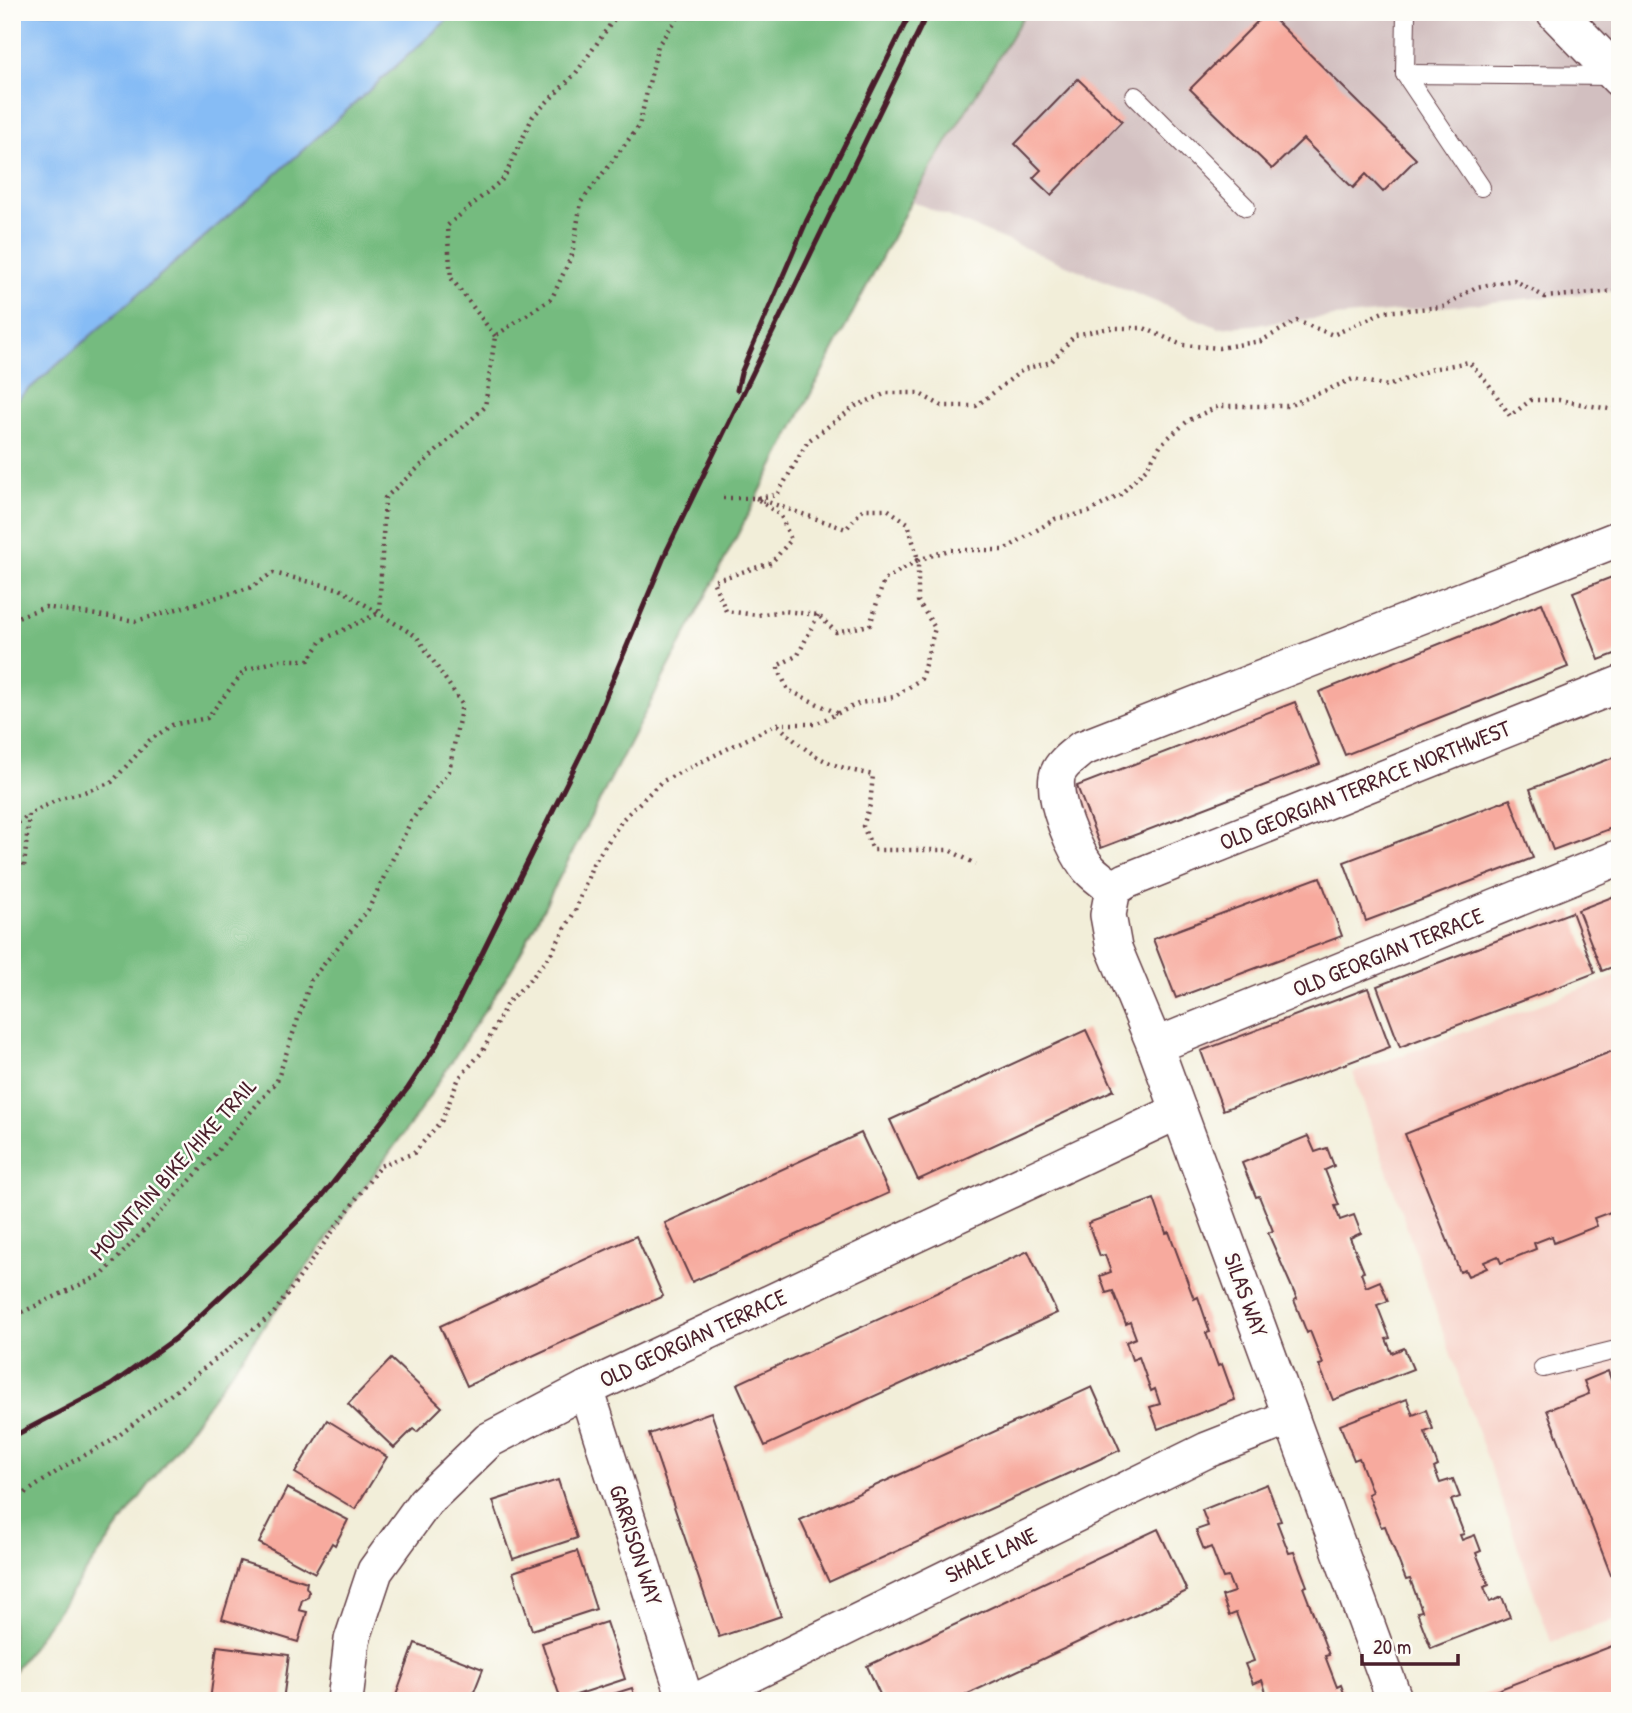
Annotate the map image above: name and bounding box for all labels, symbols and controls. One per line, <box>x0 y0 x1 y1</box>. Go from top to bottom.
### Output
street label: OLD GEORGIAN TERRACE NORTHWEST <box>1215 712 1515 857</box>
street label: OLD GEORGIAN TERRACE <box>1288 899 1488 1004</box>
street label: MOUNTAIN BIKE/HIKE TRAIL <box>82 1071 263 1266</box>
street label: SILAS WAY <box>1217 1249 1276 1341</box>
street label: OLD GEORGIAN TERRACE <box>594 1281 791 1394</box>
street label: GARRISON WAY <box>602 1481 671 1609</box>
street label: SHALE LANE <box>940 1519 1042 1590</box>
scale bar <box>1362 1622 1459 1666</box>
text: 20 m <box>1373 1632 1411 1661</box>

